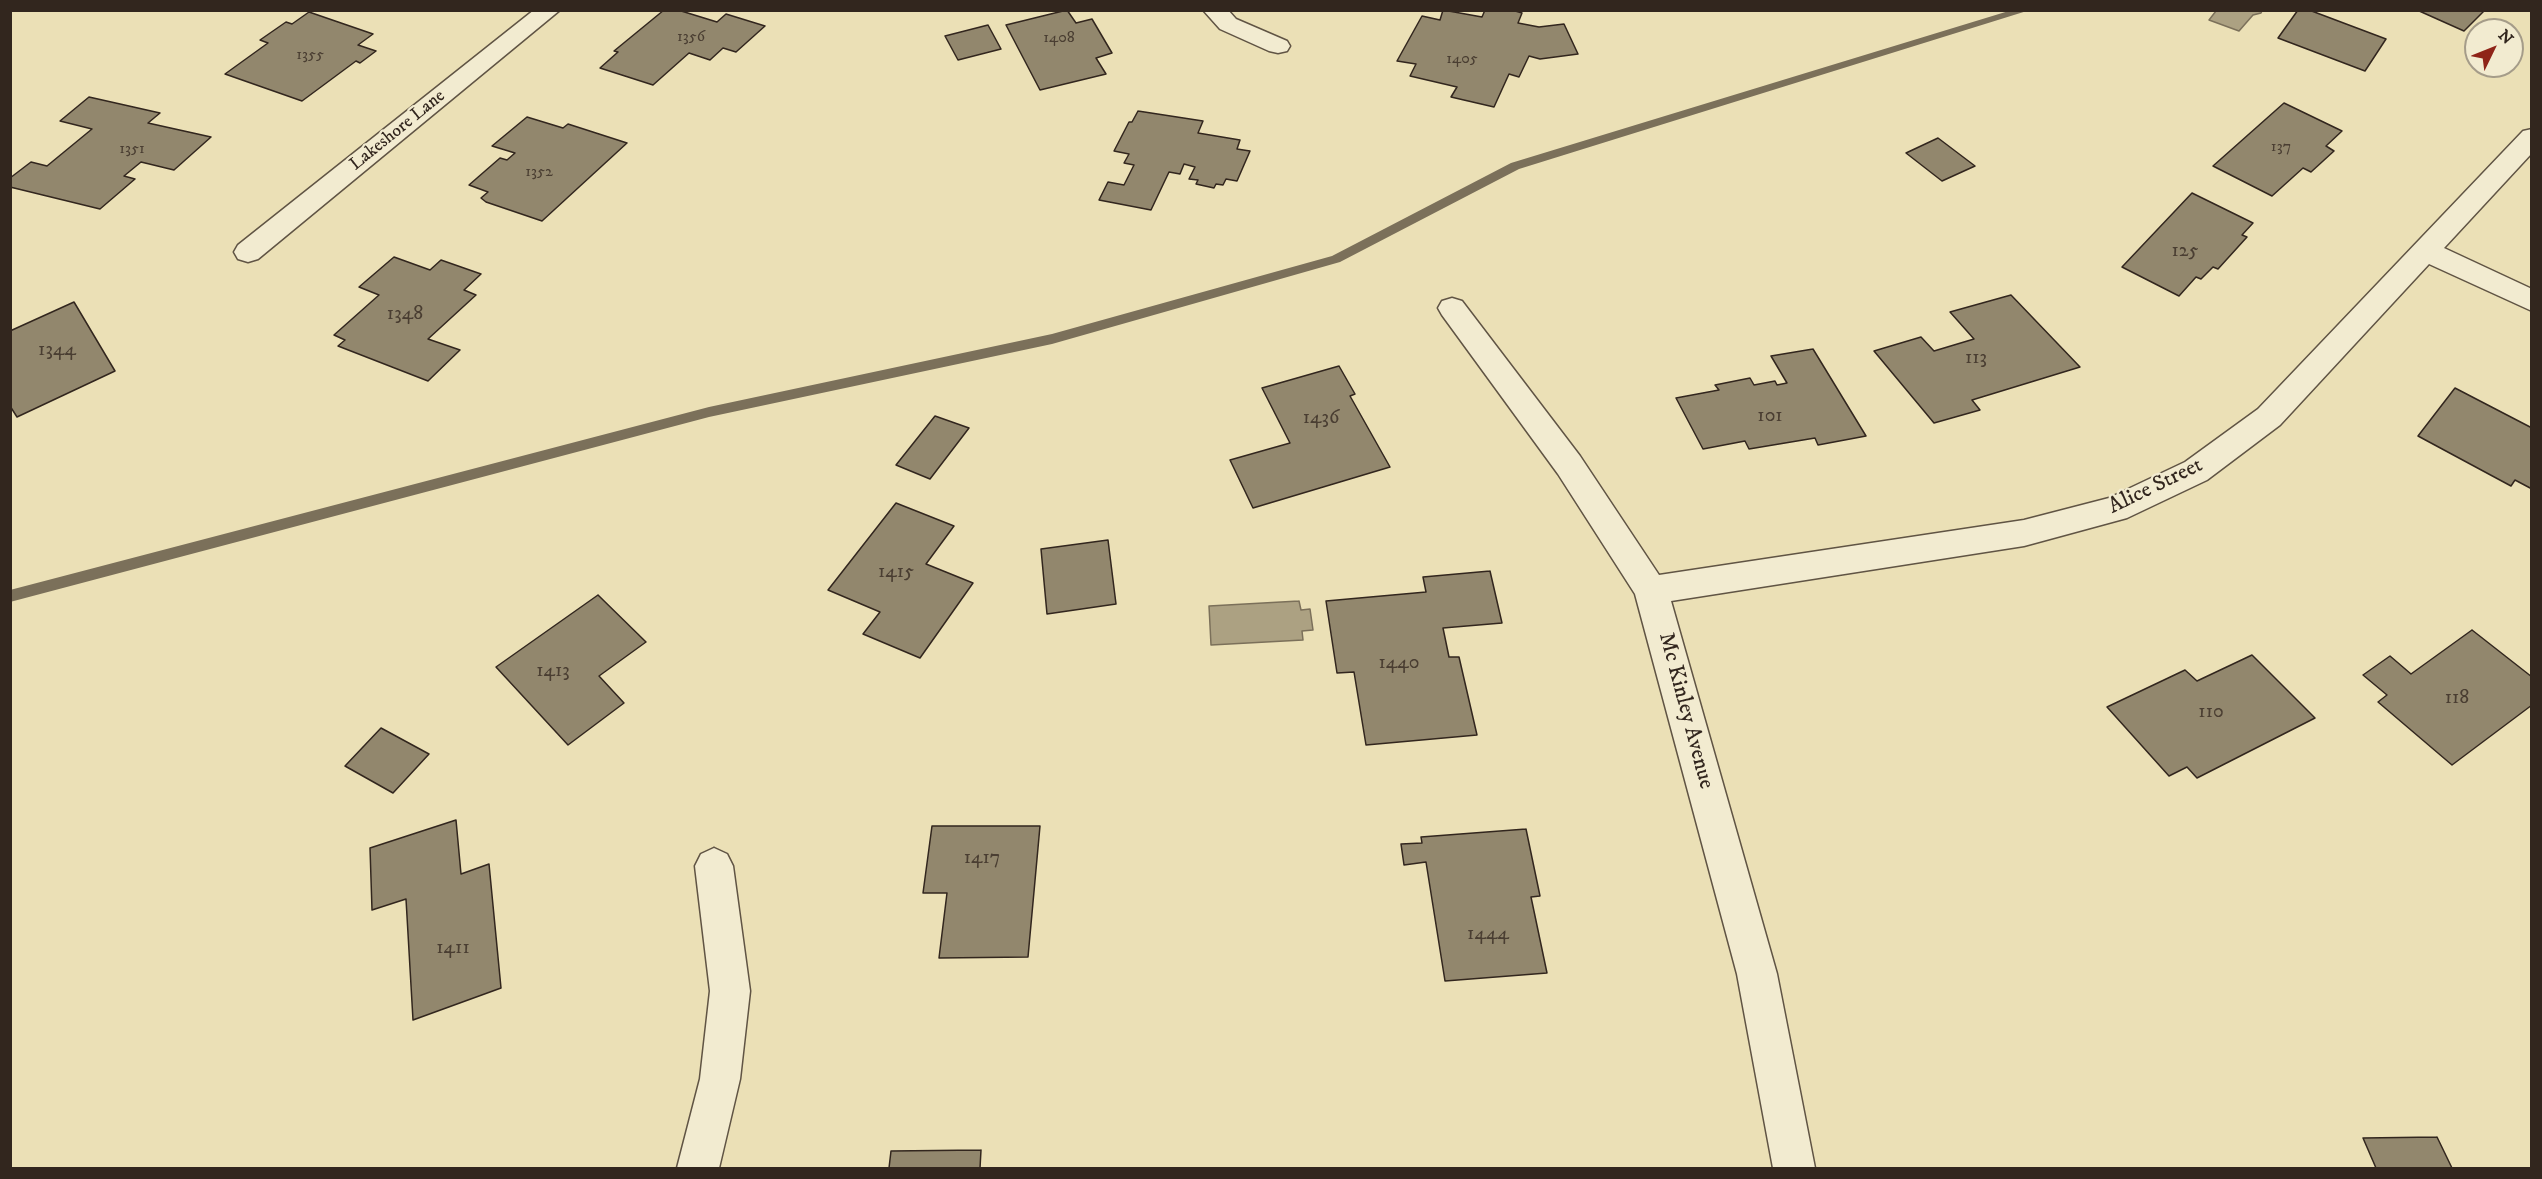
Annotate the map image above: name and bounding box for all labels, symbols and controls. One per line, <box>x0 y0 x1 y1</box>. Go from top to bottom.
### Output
north arrow <box>2464 18 2524 78</box>
text: N <box>2494 25 2517 49</box>
house number: 1356 <box>677 28 705 48</box>
house number: 1408 <box>1043 29 1075 49</box>
house number: 1355 <box>296 46 324 66</box>
house number: 1405 <box>1446 50 1478 70</box>
street label: Lakeshore Lane <box>346 86 450 176</box>
house number: 137 <box>2271 138 2291 158</box>
house number: 1351 <box>119 140 145 160</box>
house number: 1352 <box>525 163 553 183</box>
house number: 125 <box>2172 240 2198 264</box>
house number: 1348 <box>387 303 423 327</box>
house number: 1344 <box>38 339 76 363</box>
house number: 113 <box>1965 347 1987 371</box>
house number: 101 <box>1757 405 1783 429</box>
house number: 1436 <box>1303 407 1339 431</box>
street label: Alice Street <box>2105 453 2207 521</box>
house number: 1415 <box>878 561 914 585</box>
street label: Mc Kinley Avenue <box>1651 630 1719 792</box>
house number: 1440 <box>1378 652 1420 676</box>
house number: 1413 <box>536 660 570 684</box>
house number: 118 <box>2445 687 2469 711</box>
house number: 110 <box>2198 701 2224 725</box>
house number: 1417 <box>964 847 1000 871</box>
house number: 1444 <box>1467 923 1509 947</box>
house number: 1411 <box>436 937 470 961</box>

